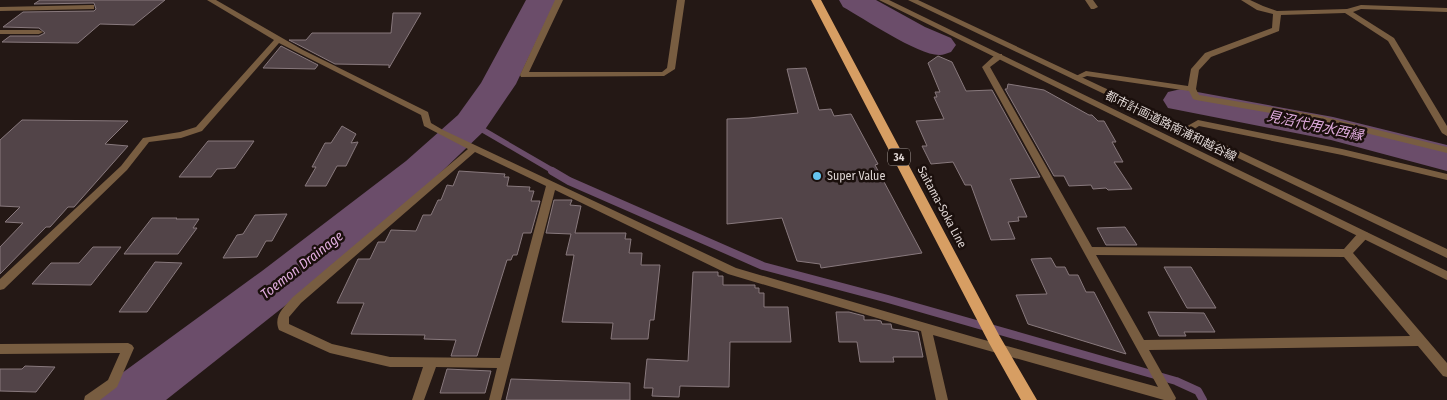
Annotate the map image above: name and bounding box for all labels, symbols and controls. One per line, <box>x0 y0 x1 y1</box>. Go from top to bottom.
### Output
street label: 都市計画道路南浦和越谷線 <box>1103 88 1239 164</box>
water label: 見沼代用水西縁 <box>1265 107 1367 145</box>
road number: 34 <box>888 148 910 166</box>
street label: Saitama-Soka Line <box>915 164 969 250</box>
place label: Super Value <box>827 169 885 183</box>
marker: Super Value <box>811 170 823 182</box>
water label: Toemon Drainage <box>257 227 347 303</box>

